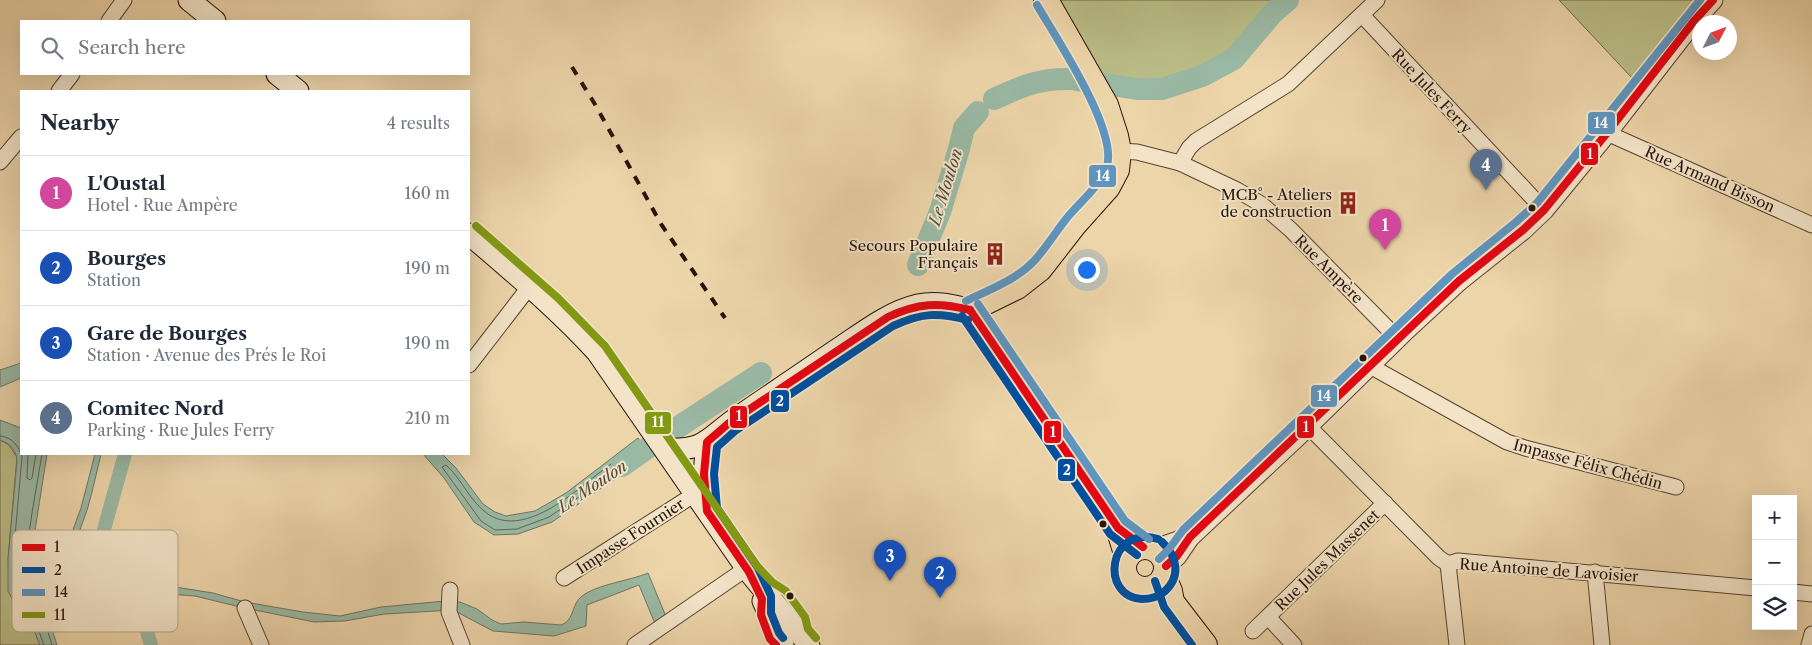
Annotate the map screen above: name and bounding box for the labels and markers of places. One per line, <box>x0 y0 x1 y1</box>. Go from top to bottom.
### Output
pin: 4 <box>1470 149 1502 190</box>
place label: MCB° - Ateliers de construction <box>1220 185 1333 221</box>
building icon: MCB° - Ateliers de construction <box>1335 190 1361 216</box>
unlabelled marker <box>1527 203 1537 213</box>
pin: 1 <box>1369 209 1401 250</box>
place label: Secours Populaire Français <box>849 236 978 272</box>
building icon: Secours Populaire Français <box>982 241 1008 267</box>
unlabelled marker <box>1358 353 1368 363</box>
unlabelled marker <box>1098 519 1108 529</box>
pin: 3 <box>874 540 906 581</box>
pin: 2 <box>924 557 956 598</box>
unlabelled marker <box>785 591 795 601</box>

